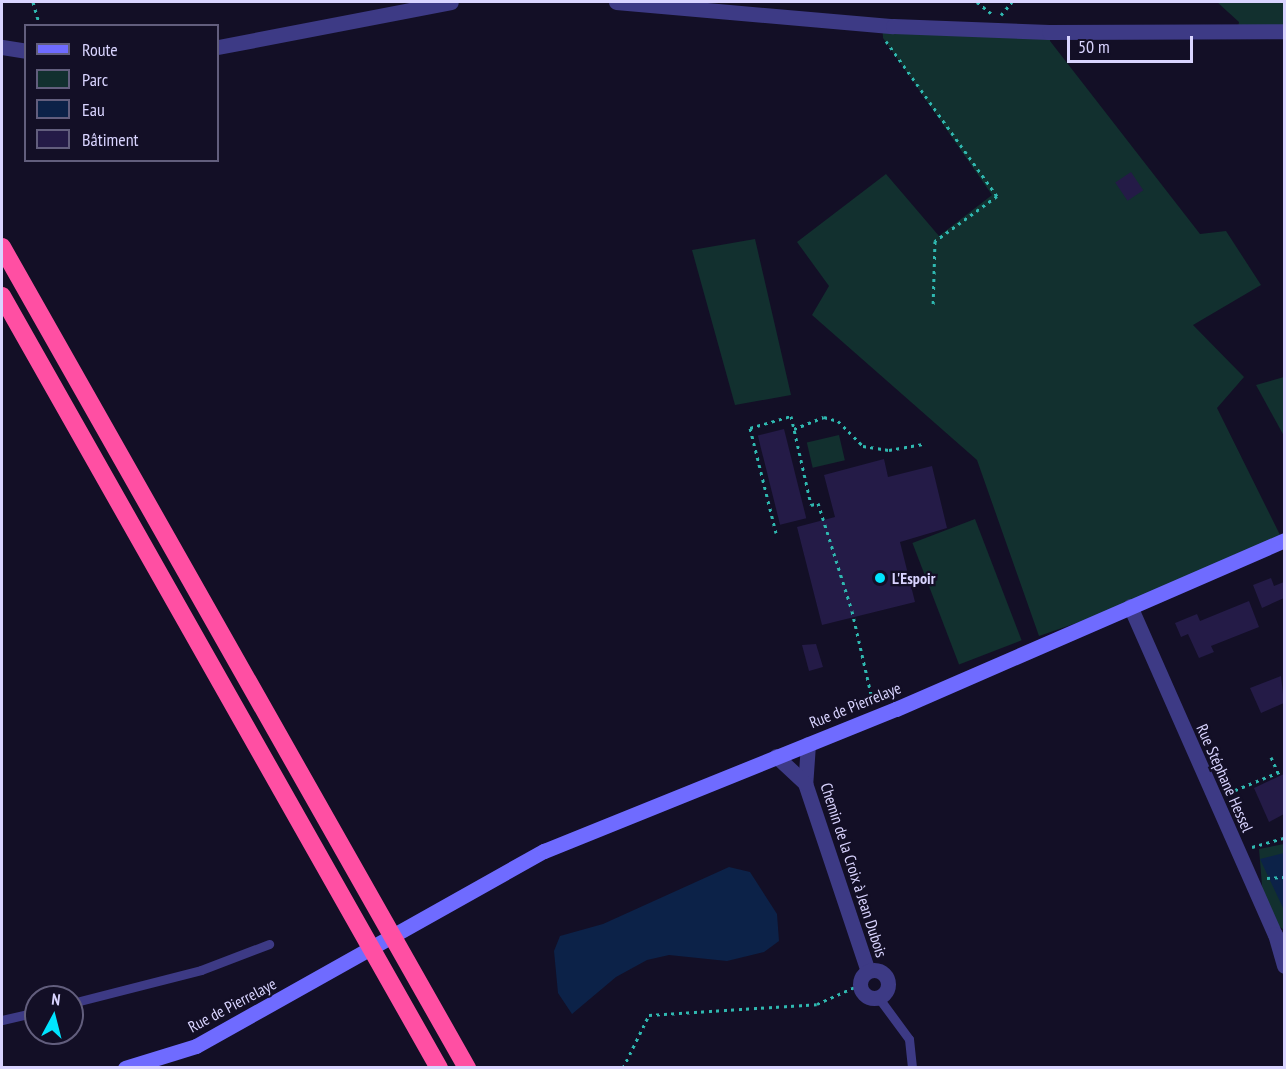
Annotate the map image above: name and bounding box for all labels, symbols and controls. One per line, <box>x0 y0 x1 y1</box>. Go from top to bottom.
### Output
legend <box>24 24 219 162</box>
scale bar <box>1070 24 1196 62</box>
text: 50 m <box>1078 35 1110 58</box>
text: Route <box>82 38 118 61</box>
text: Parc <box>82 68 108 91</box>
text: Eau <box>82 98 105 121</box>
text: Bâtiment <box>82 128 139 151</box>
place label: L'Espoir <box>892 568 935 588</box>
marker: L'Espoir <box>873 571 887 585</box>
street label: Rue de Pierrelaye <box>806 678 904 732</box>
street label: Rue Stéphane Hessel <box>1193 721 1257 835</box>
street label: Chemin de la Croix à Jean Dubois <box>817 780 891 960</box>
street label: Rue de Pierrelaye <box>185 974 279 1036</box>
north arrow <box>24 985 84 1045</box>
text: N <box>50 989 61 1010</box>

